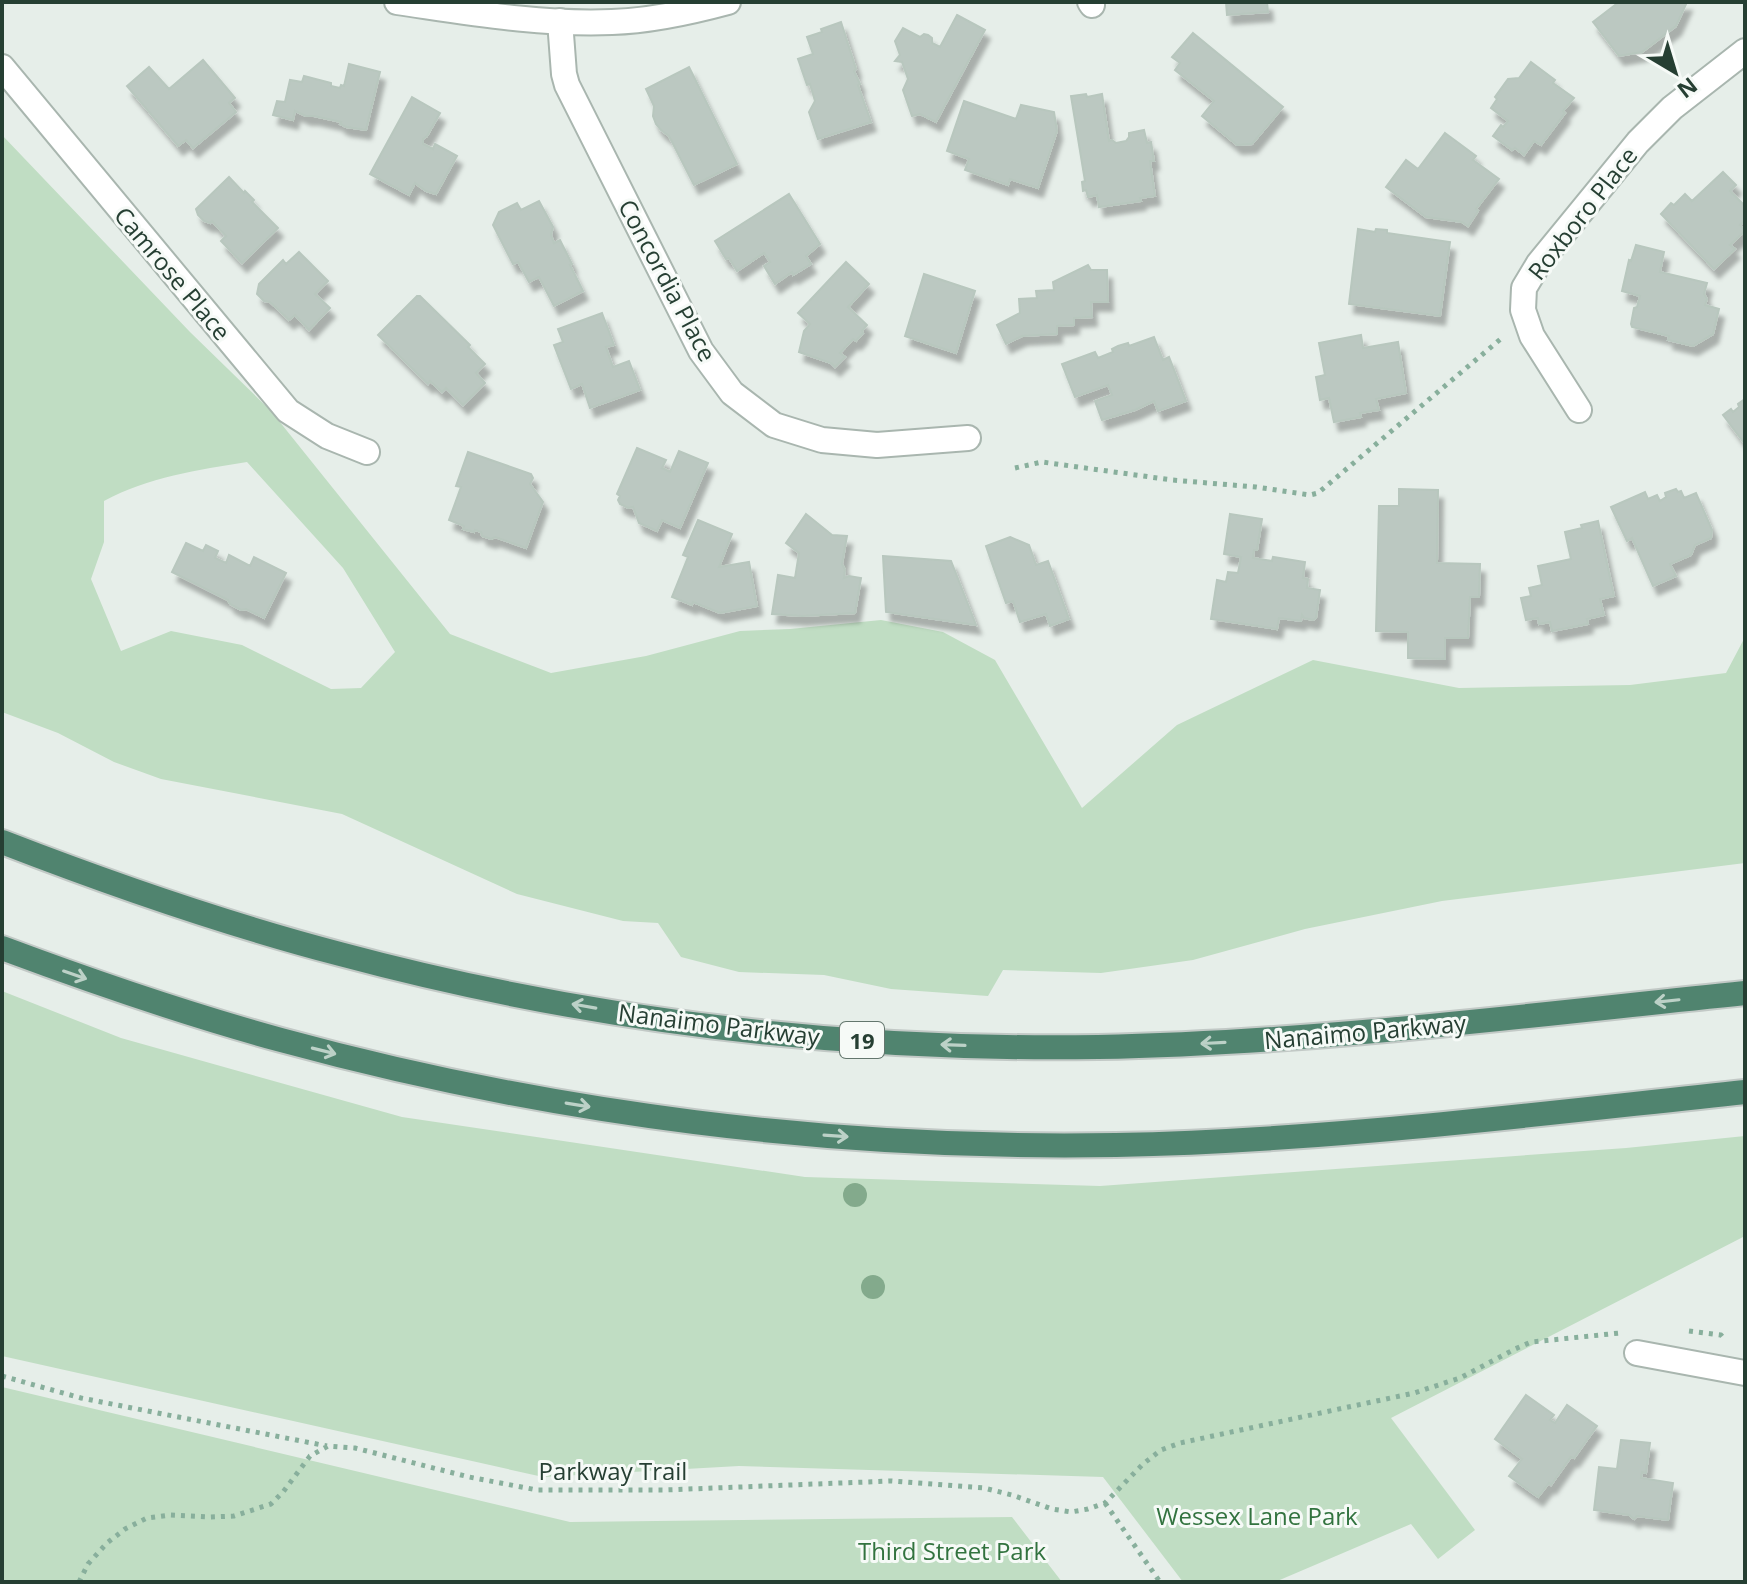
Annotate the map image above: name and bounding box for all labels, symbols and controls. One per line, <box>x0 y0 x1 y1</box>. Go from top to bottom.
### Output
north arrow <box>1635 32 1715 112</box>
text: N <box>1672 71 1704 106</box>
street label: Roxboro Place <box>1520 140 1644 286</box>
street label: Concordia Place <box>611 193 725 367</box>
street label: Camrose Place <box>107 199 239 347</box>
one-way arrow <box>62 968 87 983</box>
one-way arrow <box>1654 994 1681 1009</box>
street label: Nanaimo Parkway <box>616 995 823 1053</box>
one-way arrow <box>572 998 597 1013</box>
street label: Nanaimo Parkway <box>1263 1006 1468 1056</box>
road number: 19 <box>840 1022 884 1058</box>
one-way arrow <box>1200 1036 1227 1051</box>
one-way arrow <box>940 1037 967 1052</box>
one-way arrow <box>310 1045 336 1060</box>
one-way arrow <box>565 1098 590 1113</box>
one-way arrow <box>822 1129 849 1144</box>
street label: Parkway Trail <box>539 1454 687 1487</box>
park label: Wessex Lane Park <box>1156 1499 1358 1532</box>
park label: Third Street Park <box>858 1534 1046 1567</box>

